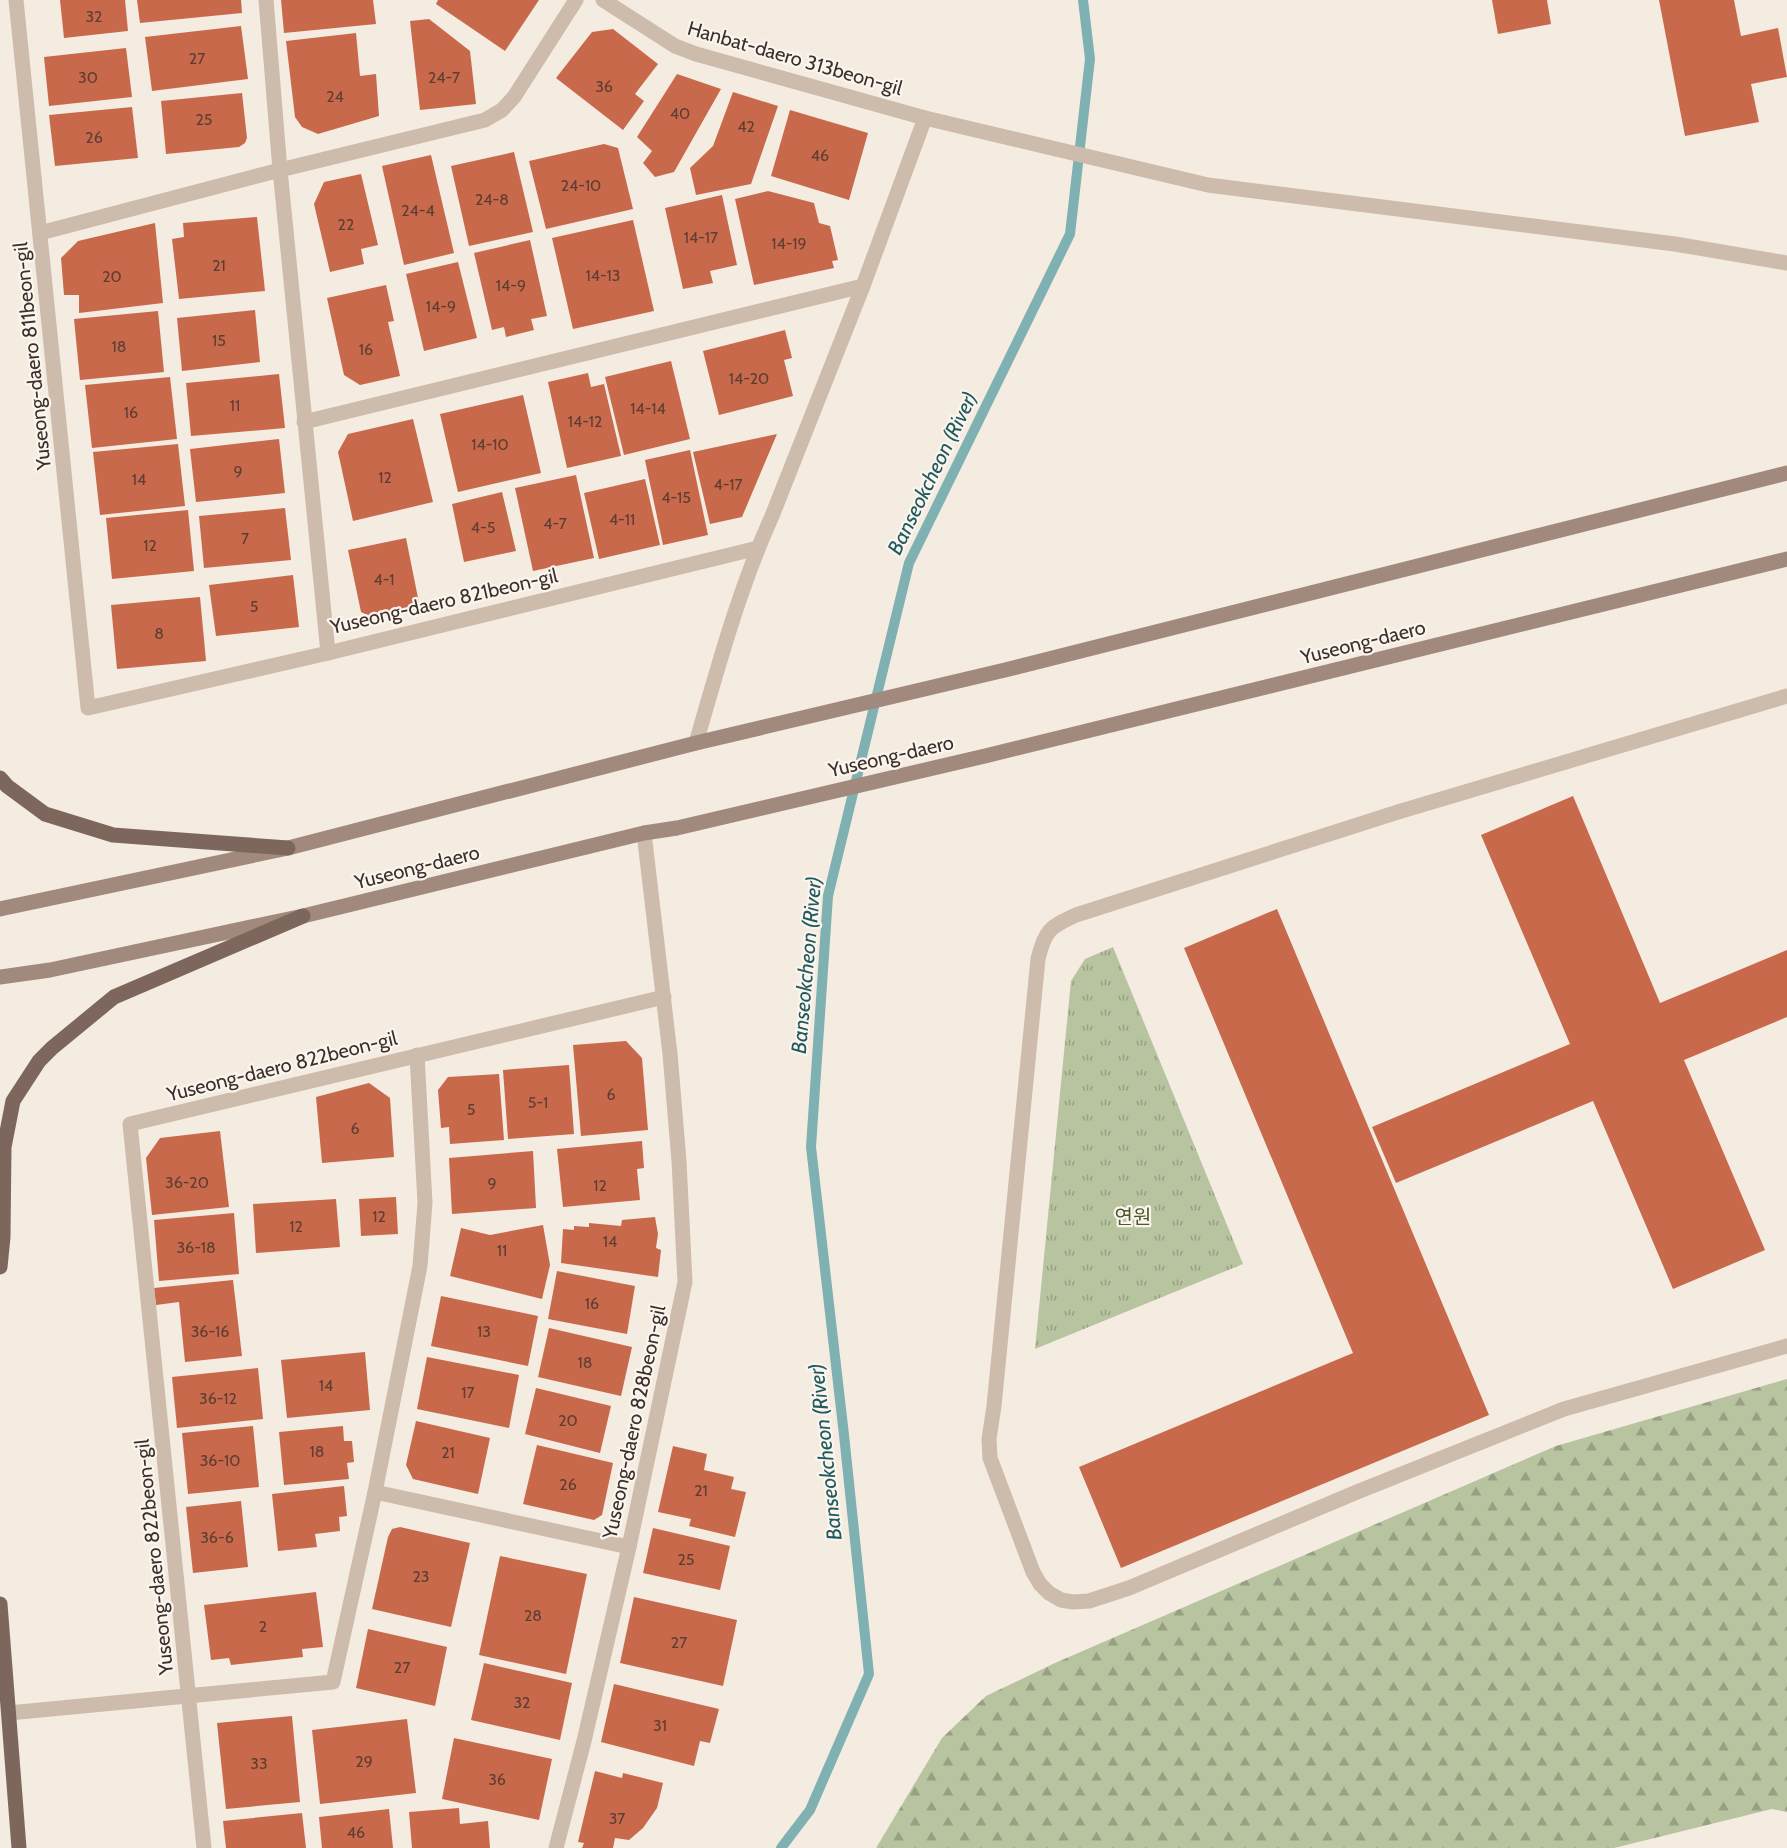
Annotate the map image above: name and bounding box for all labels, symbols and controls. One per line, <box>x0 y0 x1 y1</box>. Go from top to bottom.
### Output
house number: 32 <box>85 7 103 26</box>
street label: Hanbat-daero 313beon-gil <box>685 16 905 100</box>
house number: 27 <box>189 49 205 68</box>
house number: 30 <box>78 68 98 87</box>
house number: 24-7 <box>428 68 460 87</box>
house number: 36 <box>595 77 613 96</box>
house number: 24 <box>326 87 344 106</box>
house number: 40 <box>670 104 690 123</box>
house number: 25 <box>195 110 213 129</box>
house number: 42 <box>737 117 755 136</box>
house number: 26 <box>85 128 103 147</box>
house number: 46 <box>811 146 829 165</box>
house number: 24-10 <box>561 176 601 195</box>
house number: 24-8 <box>475 190 509 209</box>
house number: 24-4 <box>401 201 435 220</box>
house number: 22 <box>338 215 354 234</box>
house number: 14-17 <box>684 228 718 247</box>
house number: 14-19 <box>771 234 807 253</box>
street label: Yuseong-daero 811beon-gil <box>8 241 56 472</box>
house number: 21 <box>212 256 226 275</box>
house number: 14-13 <box>586 266 620 285</box>
house number: 20 <box>102 267 122 286</box>
house number: 14-9 <box>496 276 526 295</box>
house number: 14-9 <box>426 297 456 316</box>
house number: 15 <box>212 331 226 350</box>
house number: 18 <box>112 337 126 356</box>
house number: 16 <box>359 340 373 359</box>
house number: 14-20 <box>729 369 769 388</box>
water label: Banseokcheon (River) <box>882 388 982 558</box>
house number: 11 <box>230 396 240 415</box>
house number: 14-14 <box>630 399 666 418</box>
house number: 16 <box>124 403 138 422</box>
house number: 14-12 <box>568 412 602 431</box>
house number: 14-10 <box>471 435 509 454</box>
house number: 9 <box>233 462 243 481</box>
house number: 12 <box>378 468 392 487</box>
house number: 14 <box>132 470 146 489</box>
house number: 4-17 <box>713 475 743 494</box>
house number: 4-15 <box>661 488 691 507</box>
house number: 4-11 <box>609 510 635 529</box>
house number: 4-7 <box>543 514 567 533</box>
house number: 4-5 <box>471 518 495 537</box>
house number: 7 <box>241 529 249 548</box>
house number: 12 <box>143 536 157 555</box>
street label: Yuseong-daero 821beon-gil <box>327 563 560 639</box>
house number: 4-1 <box>373 570 395 589</box>
house number: 5 <box>250 597 258 616</box>
street label: Yuseong-daero <box>1297 615 1428 669</box>
house number: 8 <box>154 624 164 643</box>
street label: Yuseong-daero <box>825 730 956 782</box>
street label: Yuseong-daero <box>351 840 482 894</box>
water label: Banseokcheon (River) <box>786 875 826 1055</box>
street label: Yuseong-daero 822beon-gil <box>163 1026 400 1106</box>
house number: 6 <box>606 1085 616 1104</box>
house number: 5-1 <box>528 1093 548 1112</box>
house number: 5 <box>467 1100 475 1119</box>
house number: 6 <box>350 1119 360 1138</box>
house number: 36-20 <box>165 1173 209 1192</box>
house number: 9 <box>487 1174 497 1193</box>
house number: 12 <box>593 1176 607 1195</box>
park label: 연원 <box>1115 1205 1151 1229</box>
house number: 12 <box>372 1207 386 1226</box>
house number: 12 <box>289 1217 303 1236</box>
house number: 14 <box>603 1232 617 1251</box>
house number: 36-18 <box>176 1238 216 1257</box>
house number: 11 <box>497 1241 507 1260</box>
house number: 16 <box>585 1294 599 1313</box>
street label: Yuseong-daero 828beon-gil <box>597 1303 671 1542</box>
house number: 36-16 <box>191 1322 229 1341</box>
house number: 13 <box>477 1322 491 1341</box>
house number: 18 <box>578 1353 592 1372</box>
water label: Banseokcheon (River) <box>803 1362 847 1542</box>
house number: 14 <box>319 1376 333 1395</box>
house number: 17 <box>461 1383 475 1402</box>
house number: 36-12 <box>199 1389 237 1408</box>
house number: 20 <box>558 1411 578 1430</box>
street label: Yuseong-daero 822beon-gil <box>130 1438 178 1677</box>
house number: 18 <box>310 1442 324 1461</box>
house number: 21 <box>441 1443 455 1462</box>
house number: 36-10 <box>200 1451 240 1470</box>
house number: 26 <box>559 1475 577 1494</box>
house number: 21 <box>694 1481 708 1500</box>
house number: 36-6 <box>200 1528 234 1547</box>
house number: 25 <box>677 1550 695 1569</box>
house number: 23 <box>412 1567 430 1586</box>
house number: 28 <box>524 1606 542 1625</box>
house number: 2 <box>259 1617 267 1636</box>
house number: 27 <box>671 1633 687 1652</box>
house number: 27 <box>394 1658 410 1677</box>
house number: 32 <box>513 1693 531 1712</box>
house number: 31 <box>653 1716 667 1735</box>
house number: 29 <box>355 1752 373 1771</box>
house number: 33 <box>250 1754 268 1773</box>
house number: 36 <box>488 1770 506 1789</box>
house number: 37 <box>609 1809 625 1828</box>
house number: 46 <box>347 1823 365 1842</box>

